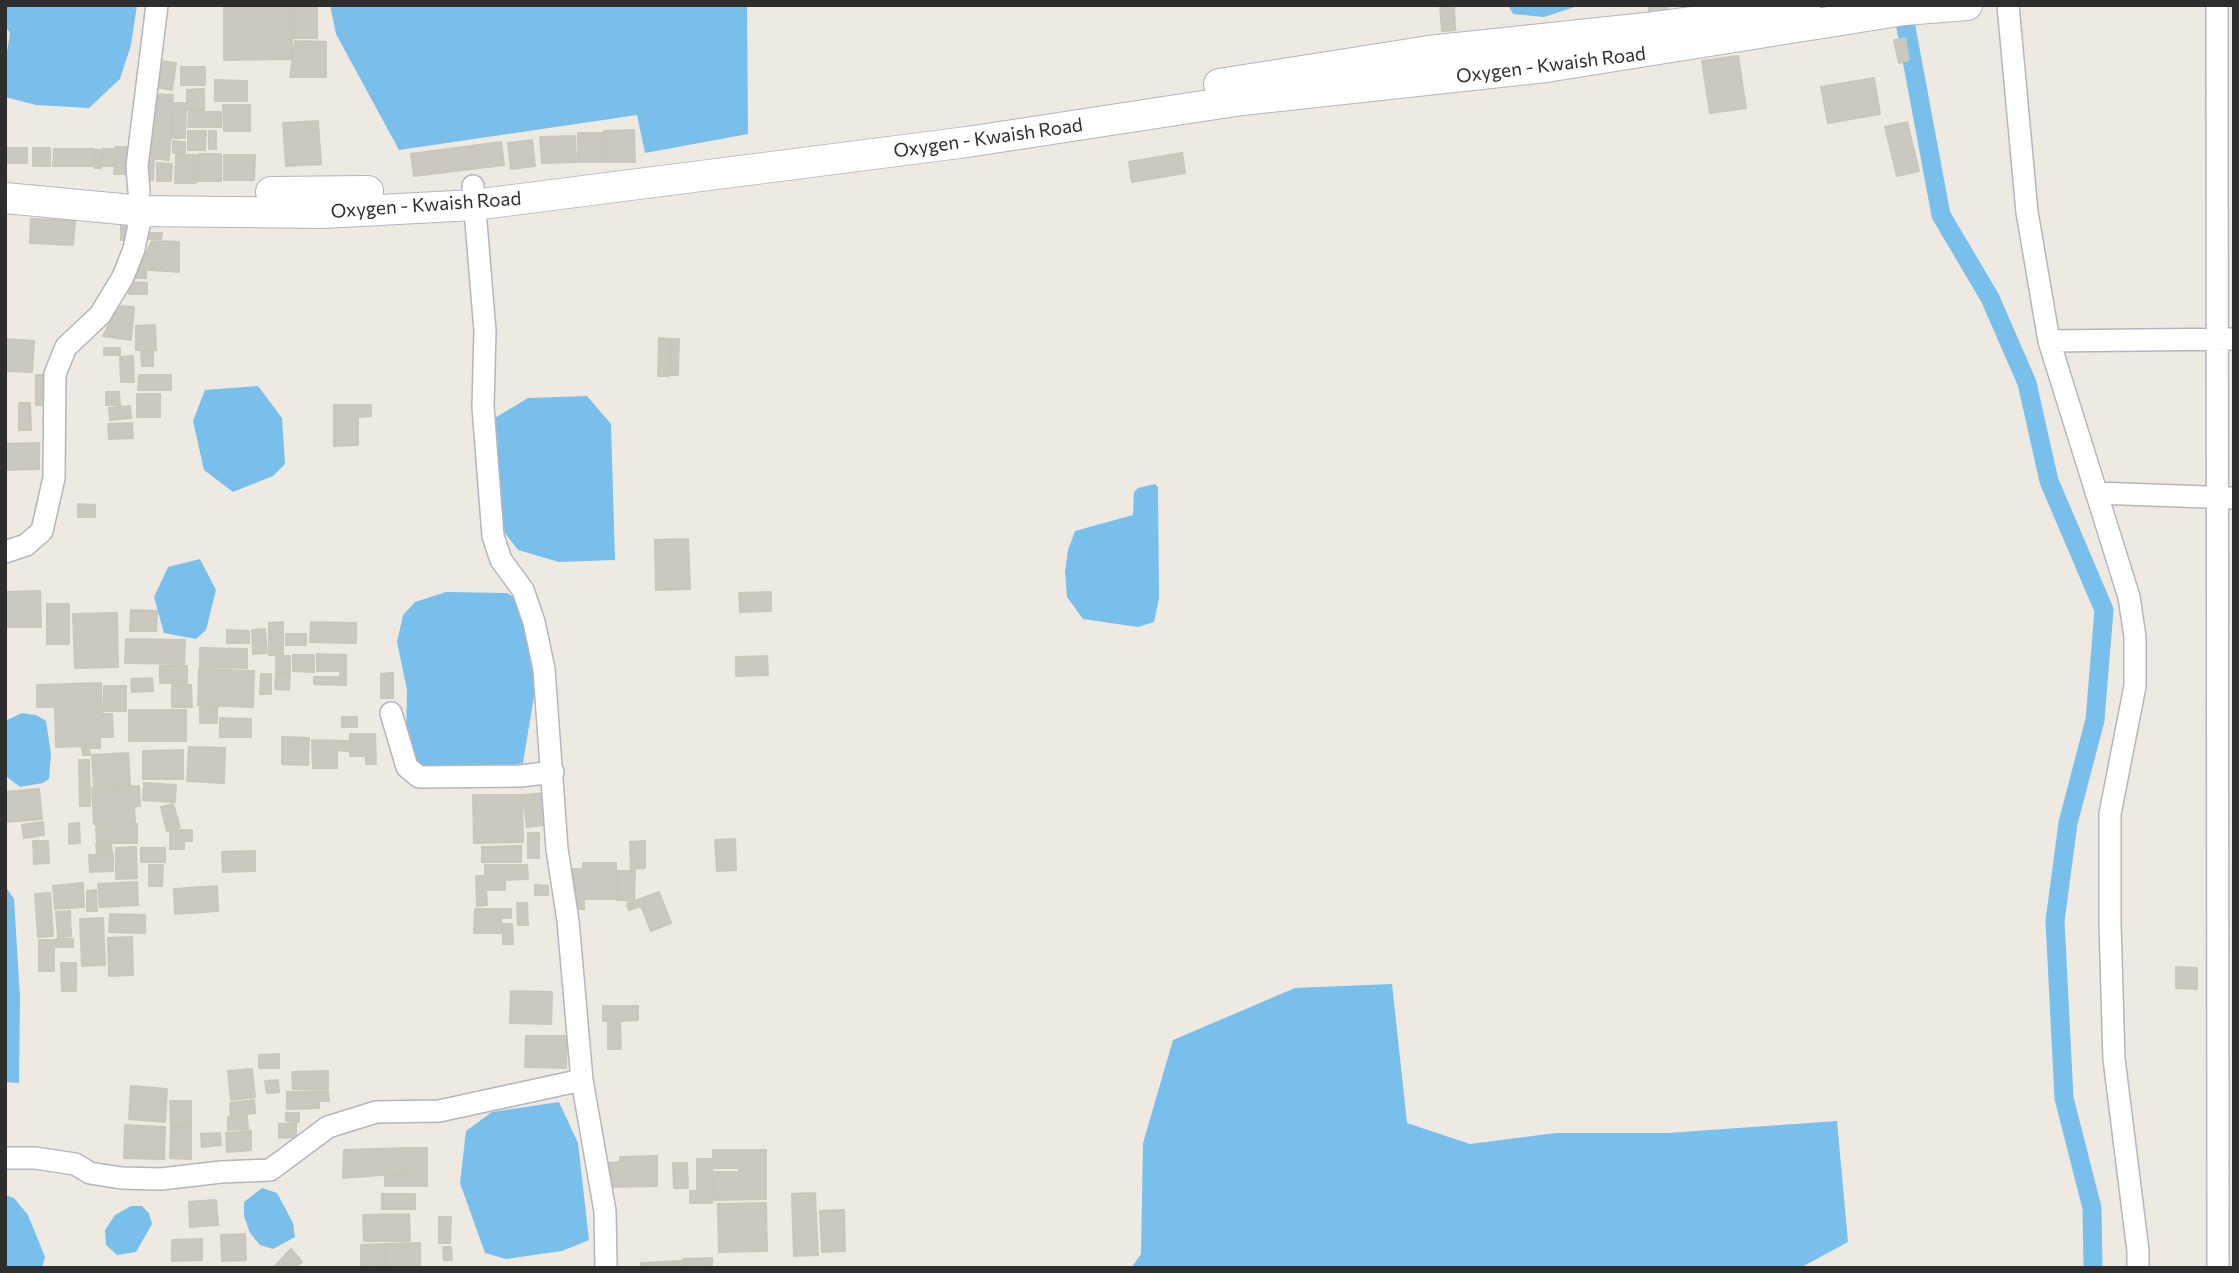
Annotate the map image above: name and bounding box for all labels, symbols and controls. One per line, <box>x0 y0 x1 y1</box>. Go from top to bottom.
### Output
street label: Oxygen - Kwaish Road <box>1455 42 1647 88</box>
street label: Oxygen - Kwaish Road <box>892 113 1084 163</box>
street label: Oxygen - Kwaish Road <box>330 187 522 223</box>

